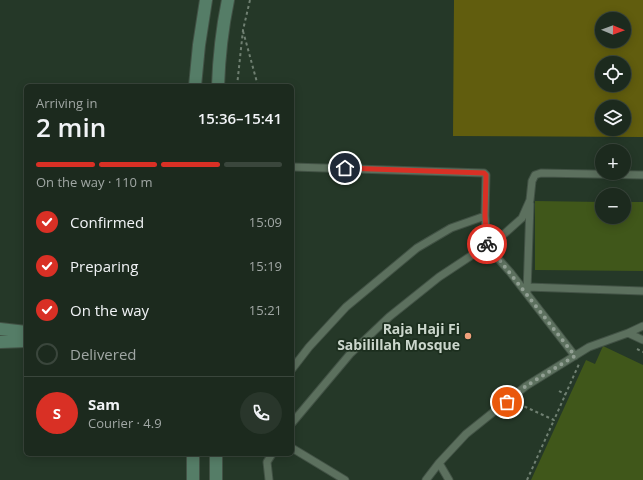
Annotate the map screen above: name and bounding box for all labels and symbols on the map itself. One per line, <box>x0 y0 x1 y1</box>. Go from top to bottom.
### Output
north arrow <box>595 12 631 48</box>
pin <box>328 151 362 185</box>
courier <box>467 224 507 264</box>
place label: Raja Haji Fi Sabilillah Mosque <box>337 319 460 354</box>
marker: Raja Haji Fi Sabilillah Mosque <box>463 331 473 341</box>
pin <box>490 385 524 419</box>

